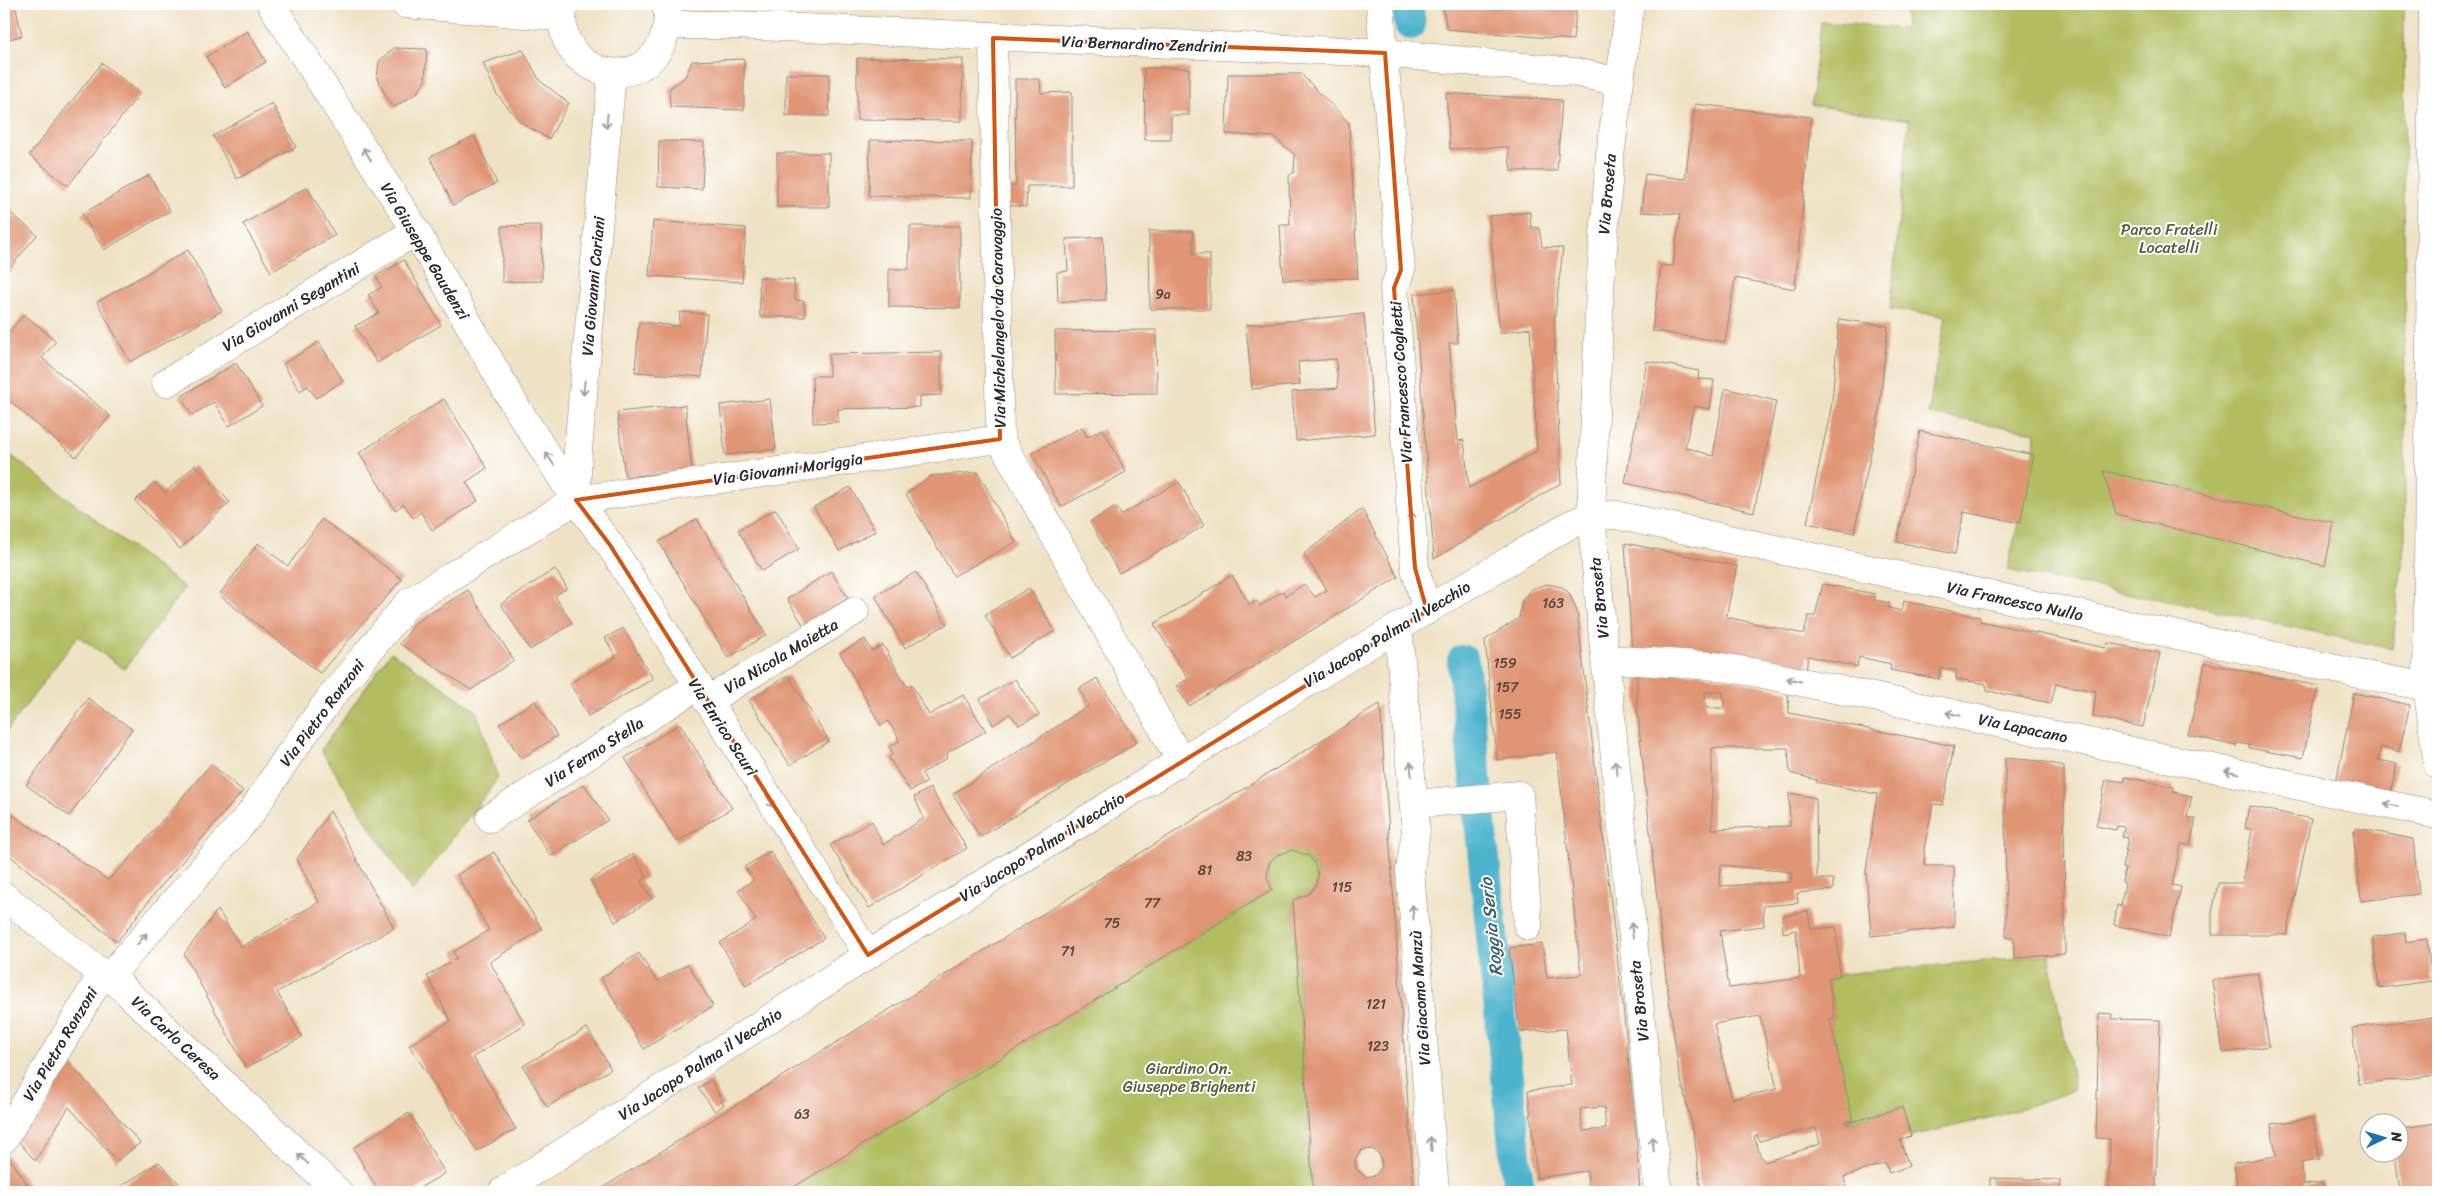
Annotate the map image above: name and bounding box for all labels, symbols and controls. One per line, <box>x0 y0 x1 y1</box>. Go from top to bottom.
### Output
street label: Via Bernardino Zendrini <box>1061 27 1228 61</box>
one-way arrow <box>603 113 612 129</box>
one-way arrow <box>362 148 372 162</box>
street label: Via Broseta <box>1589 151 1625 236</box>
street label: Via Giuseppe Gaudenzi <box>372 176 478 326</box>
street label: Via Michelangelo da Caravaggio <box>982 208 1014 428</box>
street label: Via Giovanni Cariani <box>572 214 614 357</box>
park label: Parco Fratelli Locatelli <box>2121 215 2218 262</box>
street label: Via Giovanni Segantini <box>216 254 366 360</box>
house number: 9a <box>1155 282 1171 307</box>
street label: Via Francesco Coghetti <box>1381 300 1421 464</box>
one-way arrow <box>579 380 589 396</box>
street label: Via Giovanni Moriggia <box>711 444 865 494</box>
one-way arrow <box>544 452 554 466</box>
one-way arrow <box>1407 511 1416 527</box>
street label: Via Broseta <box>1580 555 1618 640</box>
street label: Via Jacopo Palma il Vecchio <box>1298 572 1476 696</box>
street label: Via Francesco Nullo <box>1944 572 2086 630</box>
house number: 163 <box>1542 591 1564 616</box>
street label: Via Nicola Moietta <box>718 610 844 702</box>
house number: 159 <box>1493 651 1517 676</box>
street label: Via Pietro Ronzoni <box>272 652 373 773</box>
street label: Via Enrico Scuri <box>680 672 766 783</box>
house number: 157 <box>1496 675 1519 700</box>
one-way arrow <box>1786 675 1802 684</box>
house number: 155 <box>1498 702 1522 727</box>
street label: Via Lapacano <box>1976 704 2070 752</box>
one-way arrow <box>1945 708 1961 718</box>
street label: Via Fermo Stella <box>538 709 650 795</box>
one-way arrow <box>1611 760 1621 776</box>
one-way arrow <box>1406 761 1415 777</box>
one-way arrow <box>2224 767 2240 776</box>
street label: Via Jacopo Palma il Vecchio <box>953 784 1131 910</box>
one-way arrow <box>765 793 775 807</box>
one-way arrow <box>2383 800 2399 810</box>
house number: 83 <box>1236 844 1252 869</box>
house number: 81 <box>1198 858 1212 883</box>
house number: 115 <box>1332 875 1353 900</box>
water label: Roggia Serio <box>1470 875 1512 978</box>
house number: 77 <box>1144 891 1161 916</box>
one-way arrow <box>1409 904 1418 920</box>
house number: 75 <box>1104 911 1121 936</box>
one-way arrow <box>1627 922 1637 938</box>
street label: Via Giacomo Manzù <box>1401 929 1439 1066</box>
one-way arrow <box>137 933 148 946</box>
house number: 71 <box>1061 939 1075 964</box>
street label: Via Broseta <box>1620 958 1658 1043</box>
street label: Via Pietro Ronzoni <box>14 981 106 1107</box>
street label: Via Carlo Ceresa <box>124 988 228 1088</box>
house number: 121 <box>1366 992 1386 1017</box>
street label: Via Jacopo Palma il Vecchio <box>612 1000 788 1128</box>
house number: 123 <box>1367 1034 1389 1059</box>
park label: Giardino On. Giuseppe Brighenti <box>1123 1054 1256 1101</box>
house number: 63 <box>794 1102 810 1127</box>
north arrow <box>2360 1114 2410 1164</box>
text: N <box>2383 1130 2409 1143</box>
one-way arrow <box>1427 1136 1436 1152</box>
one-way arrow <box>1648 1136 1658 1152</box>
one-way arrow <box>297 1153 309 1165</box>

